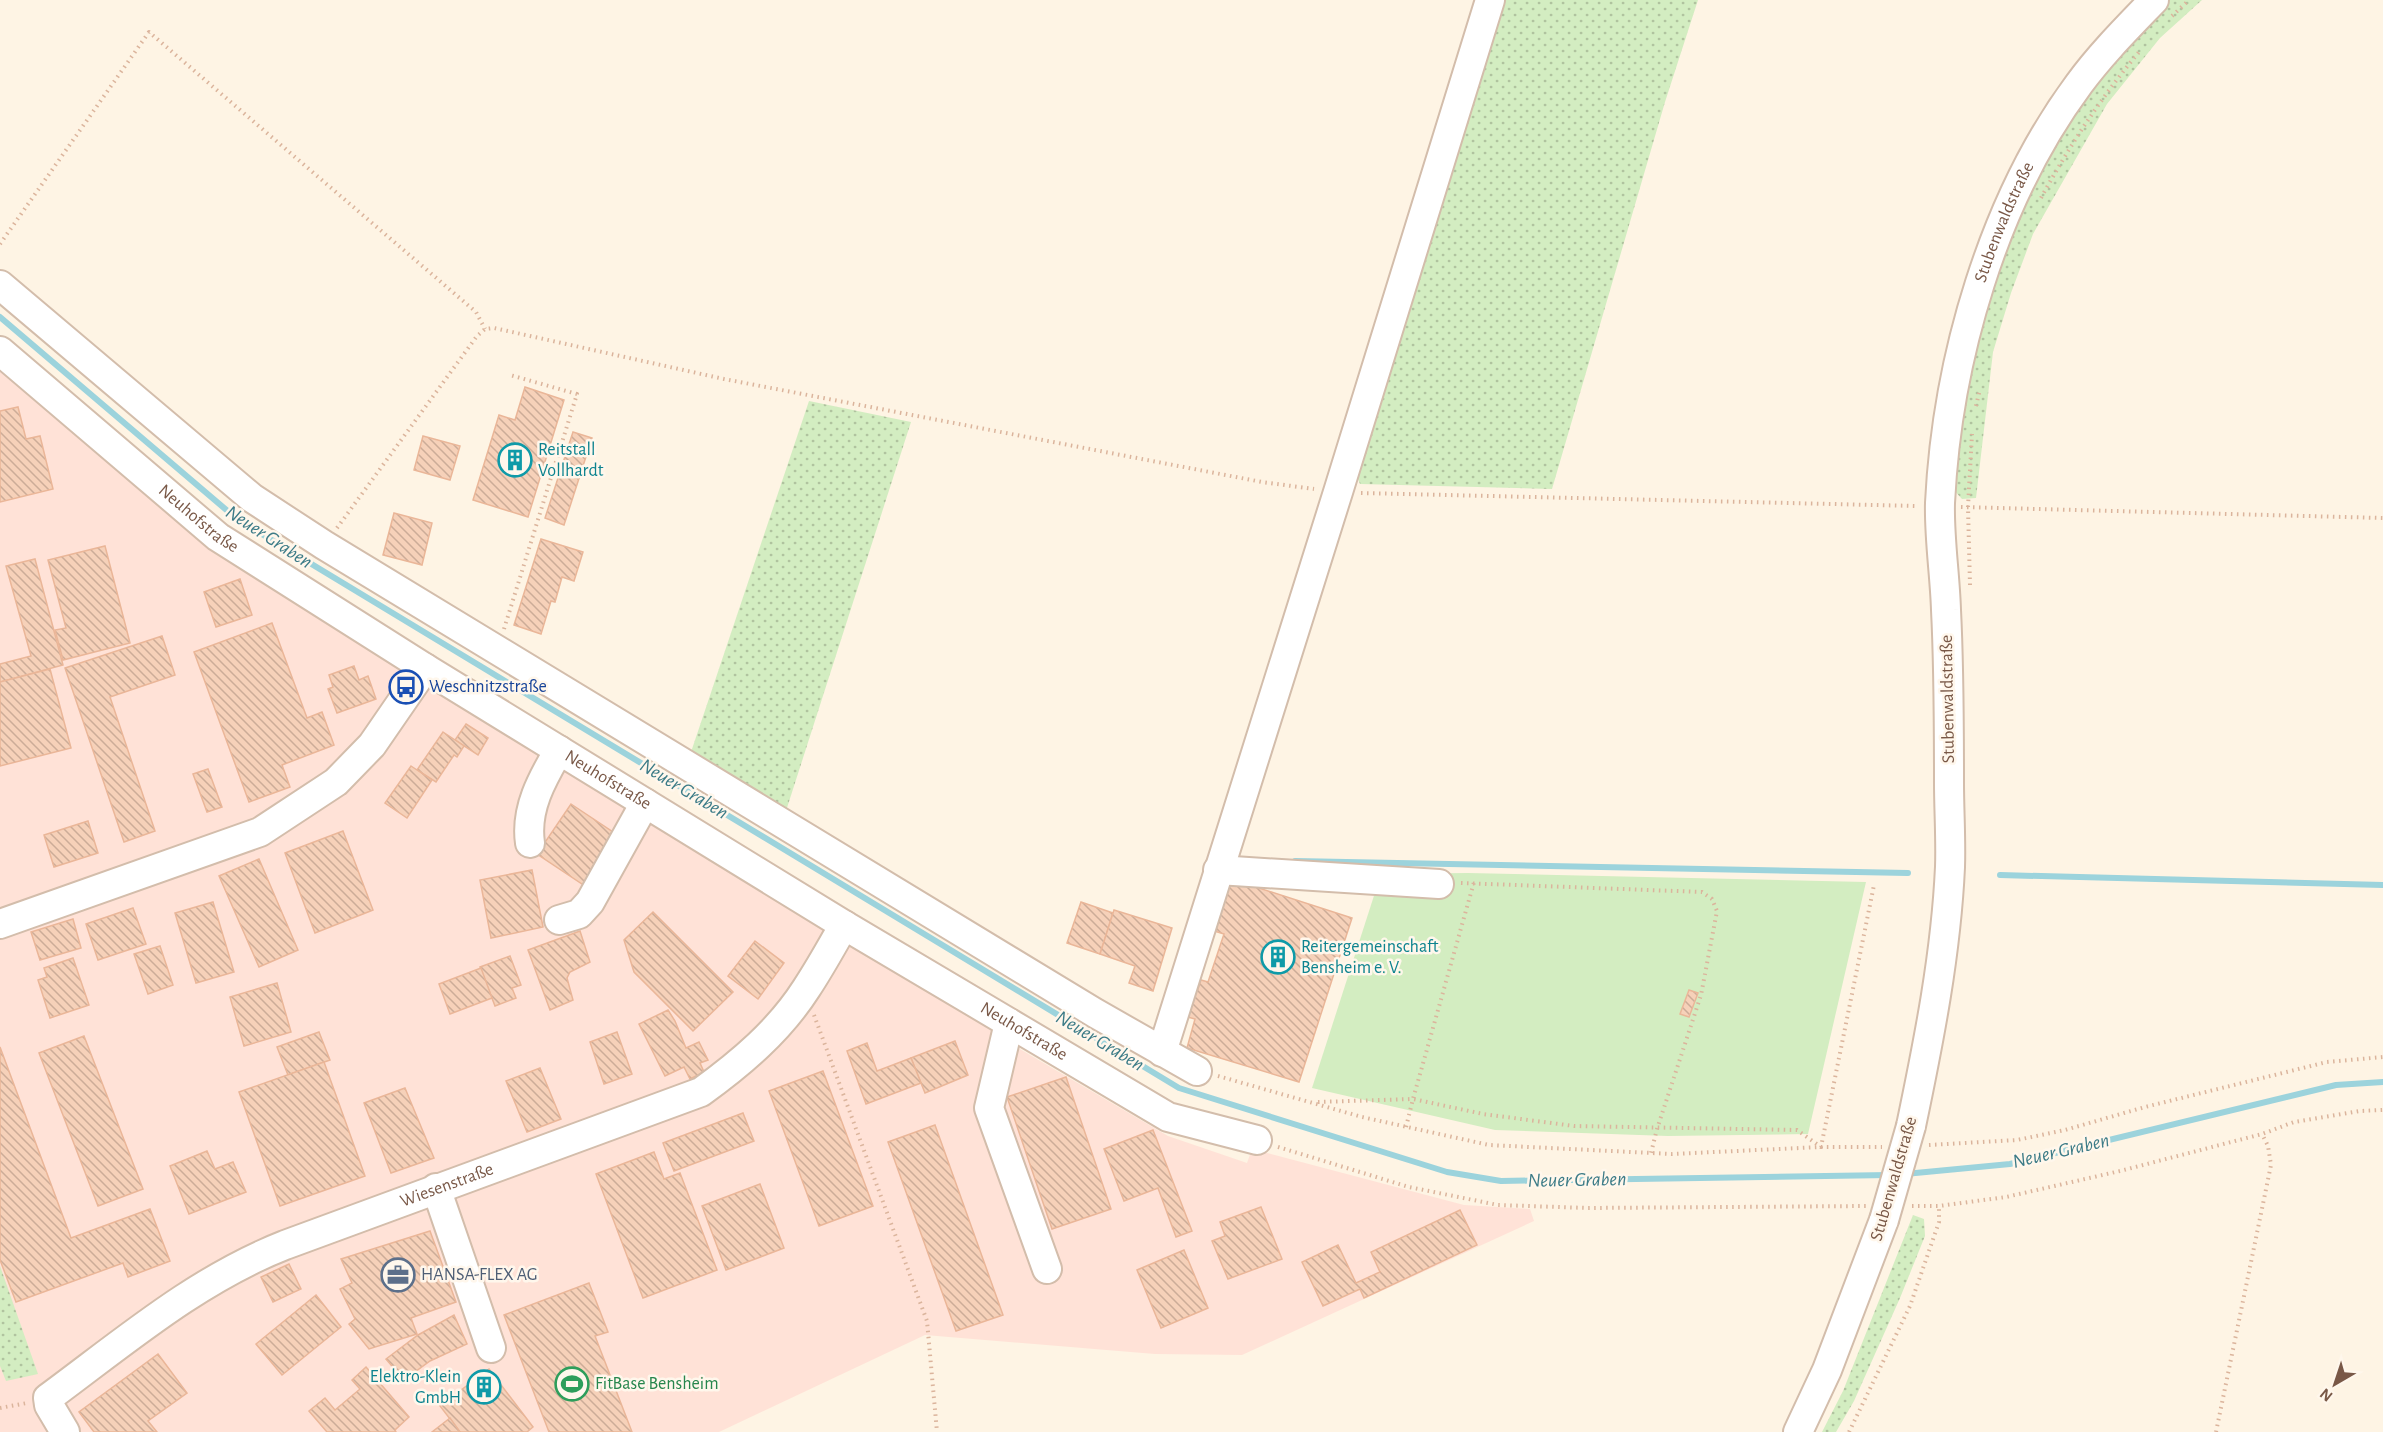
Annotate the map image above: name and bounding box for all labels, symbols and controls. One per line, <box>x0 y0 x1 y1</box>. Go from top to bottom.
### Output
street label: Stubenwaldstraße <box>1972 159 2038 285</box>
place label: Reitstall Vollhardt <box>538 441 604 480</box>
building icon: Reitstall Vollhardt <box>497 442 533 478</box>
street label: Neuhofstraße <box>155 481 242 556</box>
water label: Neuer Graben <box>222 502 316 572</box>
street label: Stubenwaldstraße <box>1938 635 1958 763</box>
bus stop icon: Weschnitzstraße <box>388 669 424 705</box>
place label: Weschnitzstraße <box>429 678 547 696</box>
street label: Neuhofstraße <box>562 747 654 813</box>
water label: Neuer Graben <box>637 755 731 823</box>
place label: Reitergemeinschaft Bensheim e. V. <box>1301 938 1439 977</box>
building icon: Reitergemeinschaft Bensheim e. V. <box>1260 939 1296 975</box>
street label: Neuhofstraße <box>977 999 1070 1064</box>
water label: Neuer Graben <box>1053 1007 1147 1075</box>
street label: Stubenwaldstraße <box>1868 1115 1920 1243</box>
water label: Neuer Graben <box>2011 1130 2111 1172</box>
street label: Wiesenstraße <box>398 1160 496 1211</box>
water label: Neuer Graben <box>1527 1169 1627 1191</box>
office icon: HANSA-FLEX AG <box>380 1257 416 1293</box>
place label: HANSA-FLEX AG <box>421 1266 538 1284</box>
north arrow <box>2305 1354 2365 1414</box>
sports icon: FitBase Bensheim <box>554 1366 590 1402</box>
place label: Elektro-Klein GmbH <box>370 1368 461 1407</box>
building icon: Elektro-Klein GmbH <box>466 1369 502 1405</box>
place label: FitBase Bensheim <box>595 1375 719 1393</box>
text: N <box>2317 1385 2336 1405</box>

